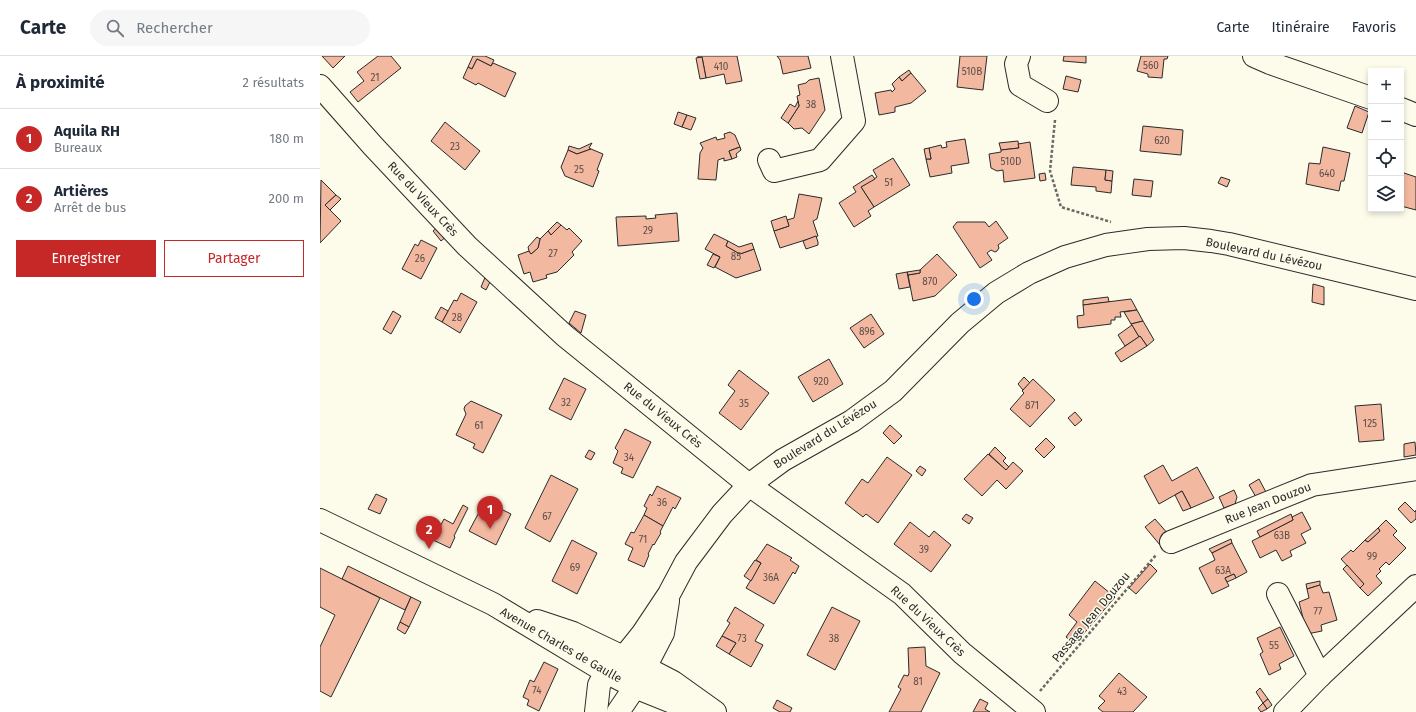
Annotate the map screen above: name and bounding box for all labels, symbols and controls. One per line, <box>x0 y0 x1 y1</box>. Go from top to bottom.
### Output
search box <box>90 10 370 46</box>
text: Carte <box>20 16 66 39</box>
icon: search <box>104 17 126 39</box>
text: Rechercher <box>136 19 213 37</box>
text: Carte <box>1216 19 1250 36</box>
text: Itinéraire <box>1272 19 1330 36</box>
text: Favoris <box>1352 19 1396 36</box>
house number: 560 <box>1143 60 1159 72</box>
house number: 410 <box>714 61 729 73</box>
house number: 510B <box>962 66 982 78</box>
map controls <box>1368 68 1404 212</box>
button: + <box>1368 68 1404 104</box>
text: À proximité <box>16 72 105 93</box>
house number: 21 <box>370 72 380 84</box>
text: 2 résultats <box>243 75 304 90</box>
house number: 38 <box>806 99 817 111</box>
button: − <box>1368 104 1404 140</box>
text: Aquila RH <box>54 122 120 140</box>
text: 1 <box>26 131 32 146</box>
text: 180 m <box>269 131 304 146</box>
house number: 620 <box>1154 135 1170 147</box>
text: Bureaux <box>54 140 102 155</box>
button: locate <box>1368 140 1404 176</box>
house number: 23 <box>450 141 460 153</box>
house number: 510D <box>1001 156 1021 168</box>
street label: Rue du Vieux Crès <box>385 159 461 239</box>
house number: 25 <box>574 164 584 176</box>
house number: 640 <box>1319 168 1336 180</box>
button: layers <box>1368 176 1404 212</box>
house number: 51 <box>885 177 893 189</box>
text: Artières <box>54 182 108 200</box>
text: 2 <box>26 191 32 206</box>
text: 200 m <box>268 191 304 206</box>
text: Arrêt de bus <box>54 200 126 215</box>
house number: 29 <box>643 225 653 237</box>
street label: Boulevard du Lévézou <box>1204 235 1324 273</box>
button: Enregistrer <box>16 240 156 277</box>
button: Partager <box>164 240 304 277</box>
house number: 27 <box>548 248 558 260</box>
house number: 85 <box>731 251 741 263</box>
house number: 26 <box>415 253 425 265</box>
house number: 870 <box>922 276 938 288</box>
your location <box>964 289 984 309</box>
house number: 28 <box>452 312 463 324</box>
house number: 896 <box>859 326 875 338</box>
house number: 920 <box>813 376 829 388</box>
street label: Rue du Vieux Crès <box>621 379 705 451</box>
house number: 32 <box>561 397 571 409</box>
street label: Boulevard du Lévézou <box>771 397 879 471</box>
house number: 35 <box>739 398 749 410</box>
house number: 871 <box>1025 400 1039 412</box>
house number: 125 <box>1363 418 1377 430</box>
house number: 61 <box>474 420 484 432</box>
house number: 34 <box>624 452 635 464</box>
street label: Rue Jean Douzou <box>1223 479 1313 527</box>
pin: 1 <box>477 496 503 529</box>
house number: 36 <box>657 497 667 509</box>
house number: 67 <box>542 511 552 523</box>
pin: 2 <box>416 516 442 549</box>
house number: 63B <box>1274 530 1290 542</box>
house number: 71 <box>639 534 647 546</box>
house number: 39 <box>919 544 929 556</box>
house number: 99 <box>1367 551 1377 563</box>
house number: 69 <box>570 562 580 574</box>
house number: 63A <box>1215 565 1231 577</box>
street label: Passage Jean Douzou <box>1049 569 1133 665</box>
house number: 36A <box>763 572 779 584</box>
street label: Rue du Vieux Crès <box>888 583 968 659</box>
street label: Avenue Charles de Gaulle <box>498 604 624 686</box>
house number: 77 <box>1314 606 1323 618</box>
house number: 73 <box>737 633 747 645</box>
house number: 38 <box>829 633 840 645</box>
house number: 55 <box>1269 640 1279 652</box>
house number: 81 <box>913 676 923 688</box>
house number: 74 <box>532 685 542 697</box>
house number: 43 <box>1117 686 1127 698</box>

